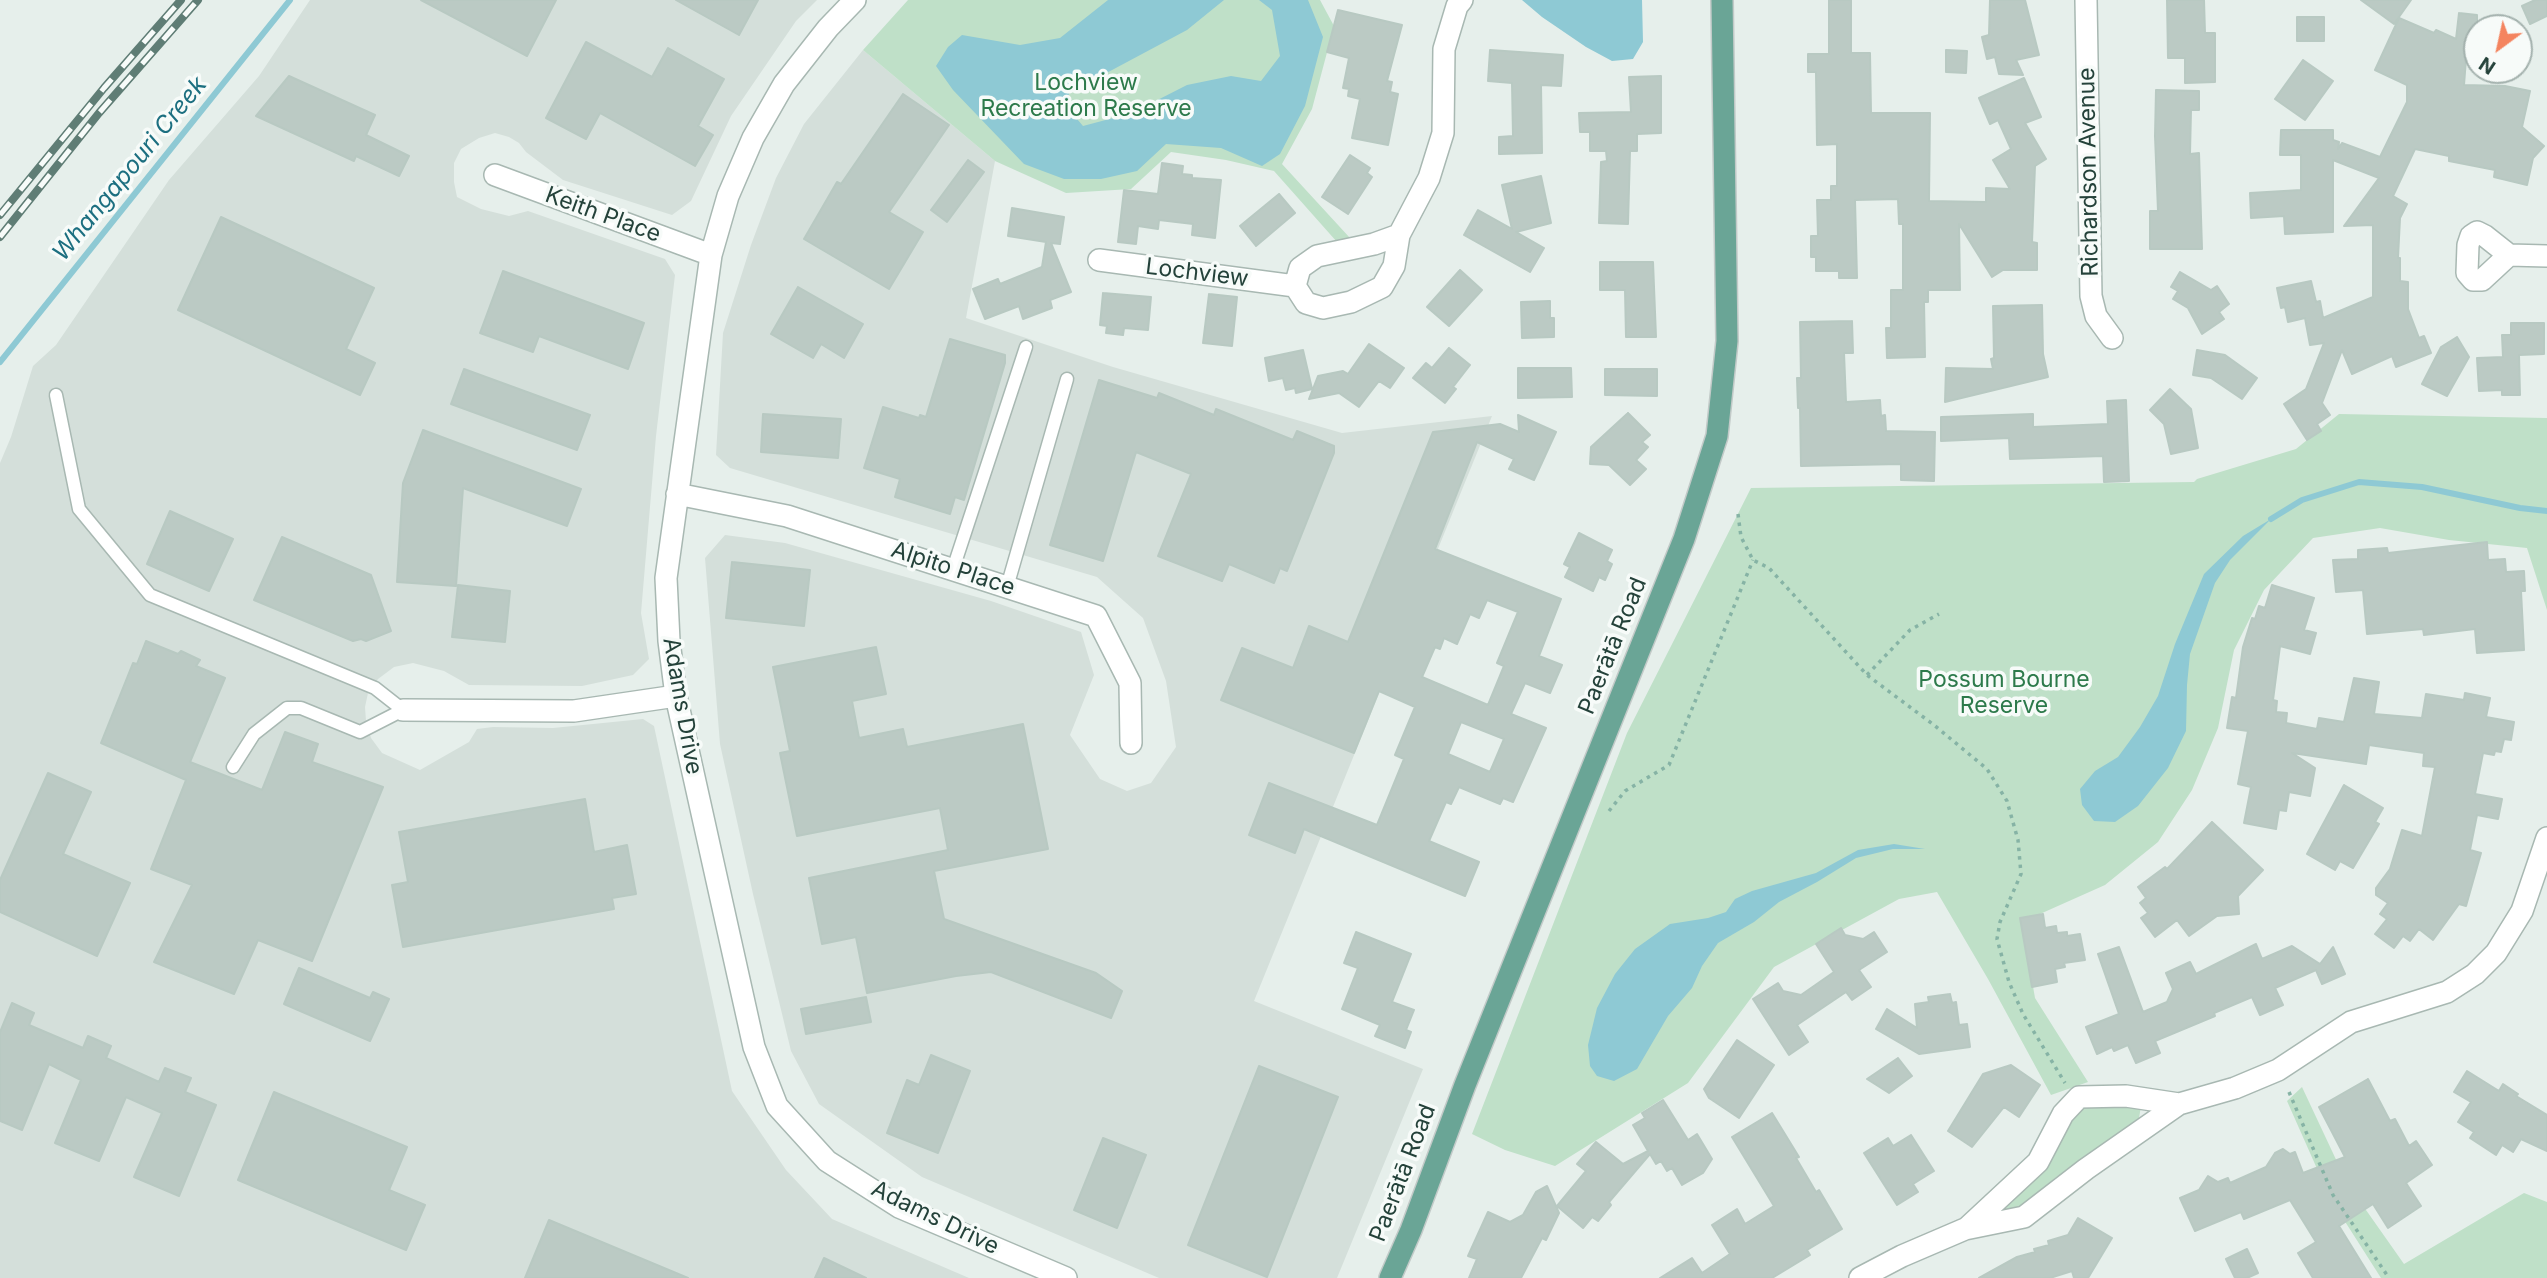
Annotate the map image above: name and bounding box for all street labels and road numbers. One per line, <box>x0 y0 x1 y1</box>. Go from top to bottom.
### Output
street label: Richardson Avenue <box>2073 67 2105 277</box>
street label: Keith Place <box>542 181 664 249</box>
street label: Lochview <box>1144 253 1250 293</box>
street label: Alpito Place <box>888 536 1018 602</box>
street label: Paerātā Road <box>1573 574 1653 718</box>
street label: Adams Drive <box>656 635 708 777</box>
street label: Paerātā Road <box>1364 1100 1442 1246</box>
street label: Adams Drive <box>867 1175 1003 1261</box>

